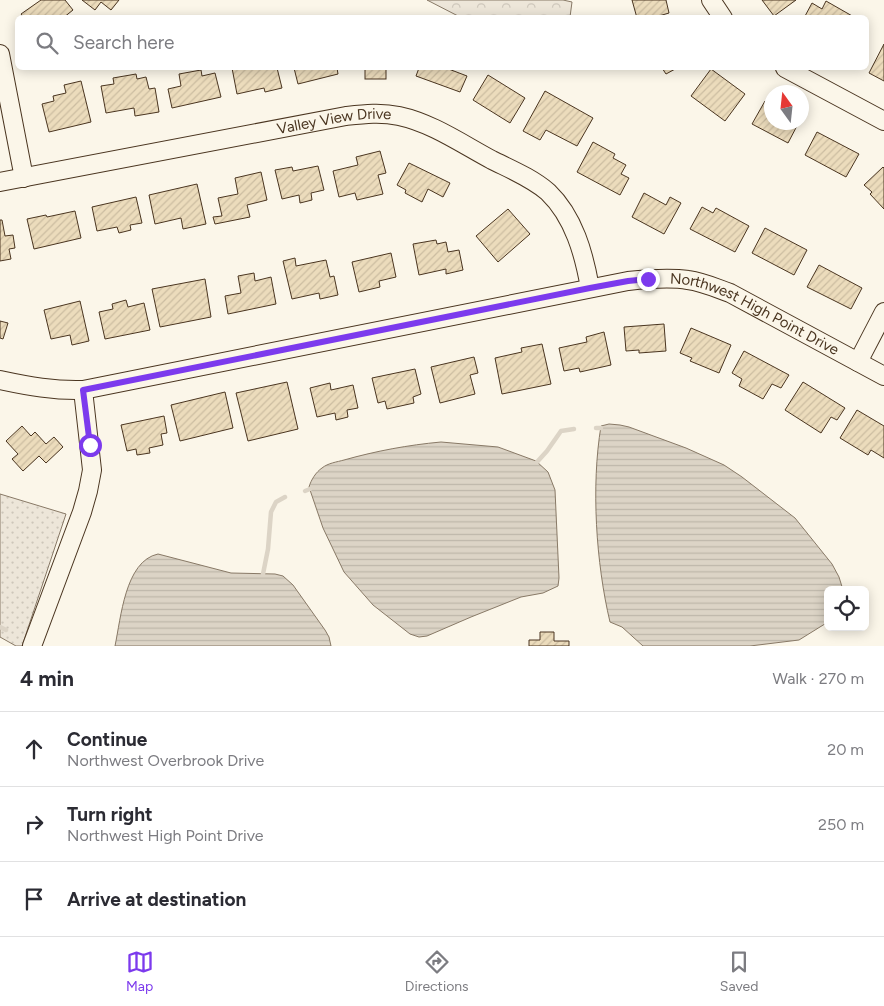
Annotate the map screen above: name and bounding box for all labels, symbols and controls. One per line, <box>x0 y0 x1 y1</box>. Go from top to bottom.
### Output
search box <box>15 15 869 70</box>
icon: search <box>33 29 61 57</box>
text: Search here <box>73 31 175 54</box>
north arrow <box>764 85 809 130</box>
street label: Valley View Drive <box>275 105 392 138</box>
route end <box>637 268 660 291</box>
street label: Northwest High Point Drive <box>670 269 842 359</box>
route start <box>79 434 102 457</box>
map controls <box>824 586 869 631</box>
button: locate <box>824 586 869 631</box>
text: 4 min <box>20 666 74 691</box>
text: Walk · 270 m <box>773 669 864 688</box>
text: Continue <box>67 728 147 751</box>
icon: ahead <box>20 735 48 763</box>
text: 20 m <box>827 740 864 759</box>
text: Northwest Overbrook Drive <box>67 751 264 770</box>
text: Turn right <box>67 803 153 826</box>
icon: right <box>20 810 48 838</box>
text: 250 m <box>818 815 864 834</box>
text: Northwest High Point Drive <box>67 826 264 845</box>
icon: arrive <box>20 885 48 913</box>
text: Arrive at destination <box>67 888 246 911</box>
tab: Map <box>126 948 154 995</box>
tab: Directions <box>405 948 469 995</box>
tab: Saved <box>720 948 758 995</box>

